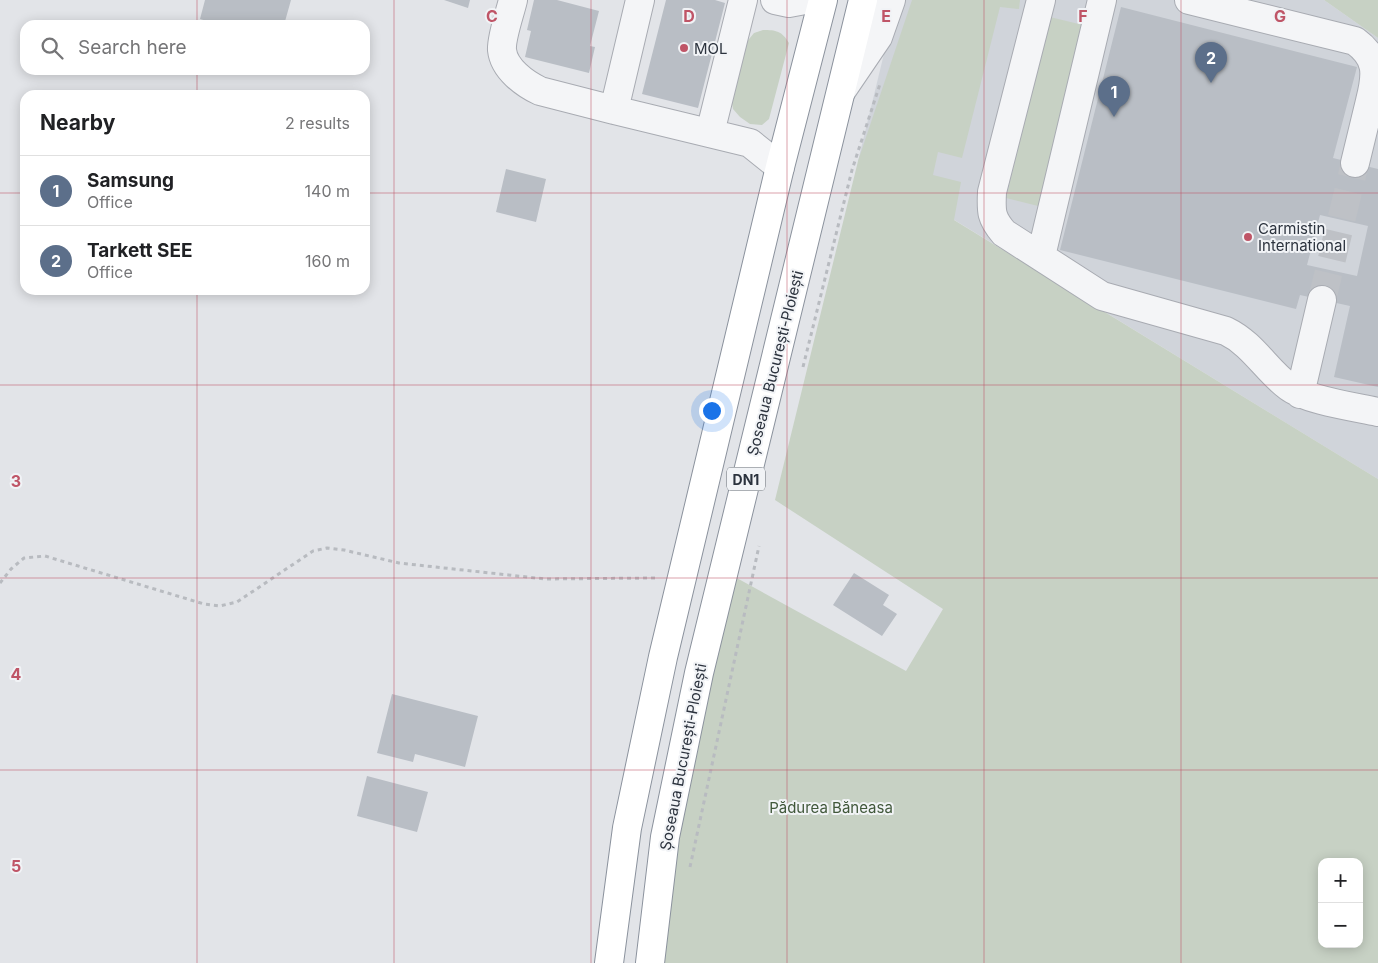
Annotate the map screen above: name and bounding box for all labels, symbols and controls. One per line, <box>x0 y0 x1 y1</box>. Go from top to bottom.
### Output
text: C <box>486 6 498 26</box>
text: D <box>683 6 695 26</box>
text: E <box>881 6 891 26</box>
text: F <box>1078 6 1088 26</box>
text: G <box>1274 6 1286 26</box>
search box <box>20 20 370 75</box>
icon: search <box>38 34 66 62</box>
text: Search here <box>78 36 187 59</box>
place label: MOL <box>694 39 728 58</box>
marker: MOL <box>678 42 690 54</box>
pin: 2 <box>1195 42 1227 83</box>
pin: 1 <box>1098 76 1130 117</box>
text: Nearby <box>40 110 115 135</box>
text: 2 results <box>285 113 350 133</box>
text: Samsung <box>87 169 174 192</box>
text: 1 <box>53 181 59 201</box>
text: 140 m <box>305 181 350 201</box>
text: Office <box>87 192 133 212</box>
place label: Carmistin International <box>1258 219 1346 255</box>
marker: Carmistin International <box>1242 231 1254 243</box>
text: Tarkett SEE <box>87 239 193 262</box>
text: 2 <box>51 251 61 271</box>
text: 160 m <box>305 251 350 271</box>
text: Office <box>87 262 133 282</box>
street label: Șoseaua București-Ploiești <box>743 269 807 457</box>
your location <box>699 398 725 424</box>
road number: DN1 <box>727 468 765 490</box>
text: 3 <box>11 471 21 491</box>
street label: Șoseaua București-Ploiești <box>656 662 710 852</box>
text: 4 <box>11 664 22 684</box>
park label: Pădurea Băneasa <box>769 798 893 817</box>
text: 5 <box>11 856 21 876</box>
map controls <box>1318 858 1363 948</box>
button: + <box>1318 858 1363 903</box>
button: − <box>1318 903 1363 948</box>

